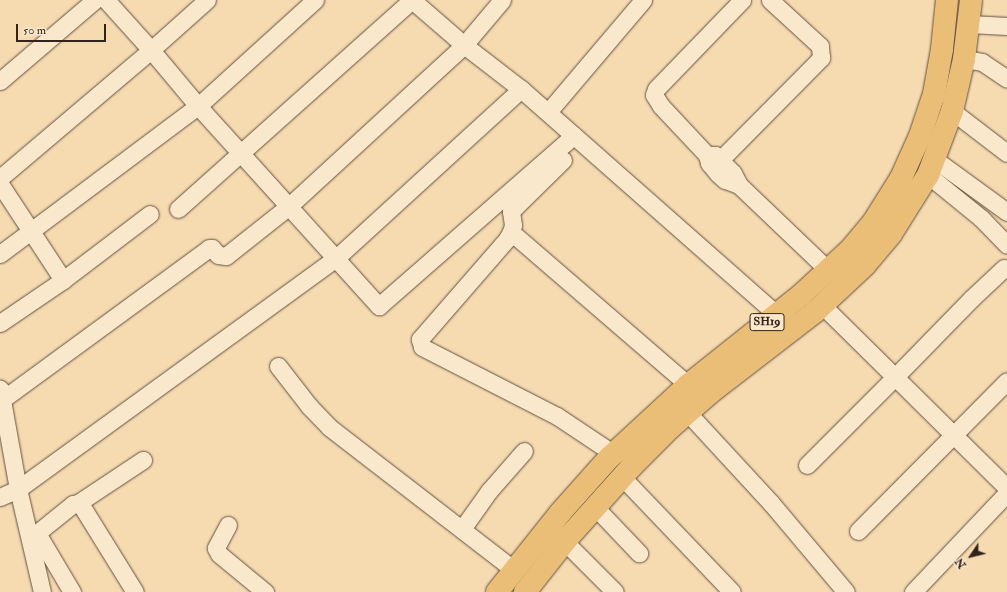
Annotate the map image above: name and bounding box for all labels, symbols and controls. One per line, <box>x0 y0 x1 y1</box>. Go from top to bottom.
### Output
scale bar <box>18 16 108 42</box>
text: 50 m <box>23 23 46 38</box>
road number: SH19 <box>749 312 785 332</box>
north arrow <box>951 536 991 576</box>
text: N <box>953 555 969 571</box>

